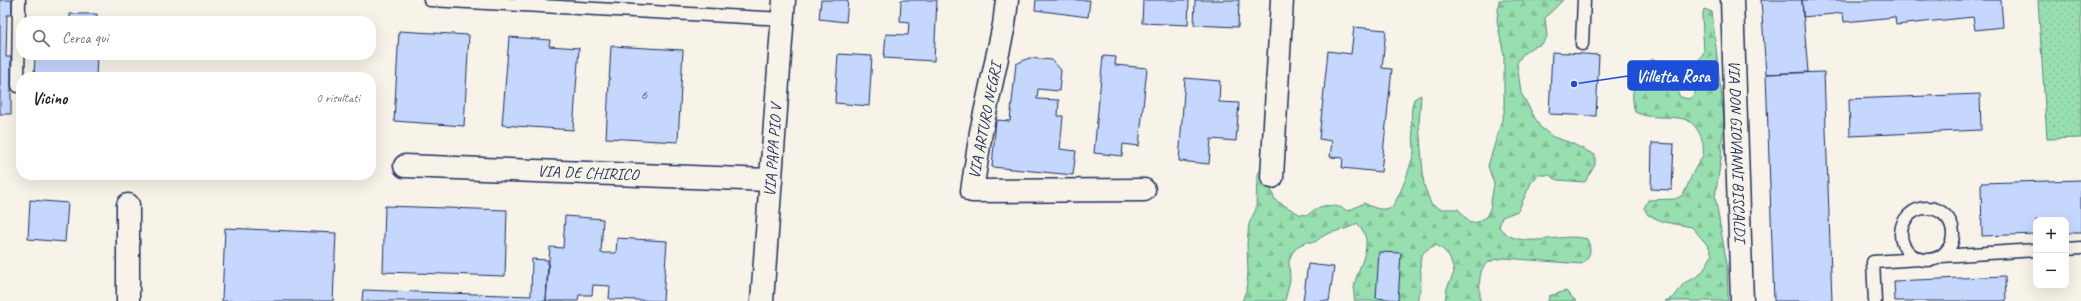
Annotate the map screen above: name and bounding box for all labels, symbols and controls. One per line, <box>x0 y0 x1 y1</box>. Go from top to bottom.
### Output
search box <box>16 16 376 60</box>
icon: search <box>30 27 52 49</box>
text: Cerca qui <box>62 29 108 48</box>
street label: VIA ARTURO NEGRI <box>964 58 1007 181</box>
street label: VIA DON GIOVANNI BISCALDI <box>1724 60 1750 245</box>
callout: Villetta Rosa <box>1628 61 1718 90</box>
text: Villetta Rosa <box>1636 66 1712 87</box>
house number: 6 <box>641 86 648 103</box>
text: Vicino <box>32 88 67 109</box>
text: 0 risultati <box>316 90 360 106</box>
street label: VIA PAPA PIO V <box>760 100 787 197</box>
street label: VIA DE CHIRICO <box>537 161 641 185</box>
map controls <box>2033 217 2069 289</box>
button: + <box>2033 217 2069 253</box>
button: − <box>2033 253 2069 289</box>

